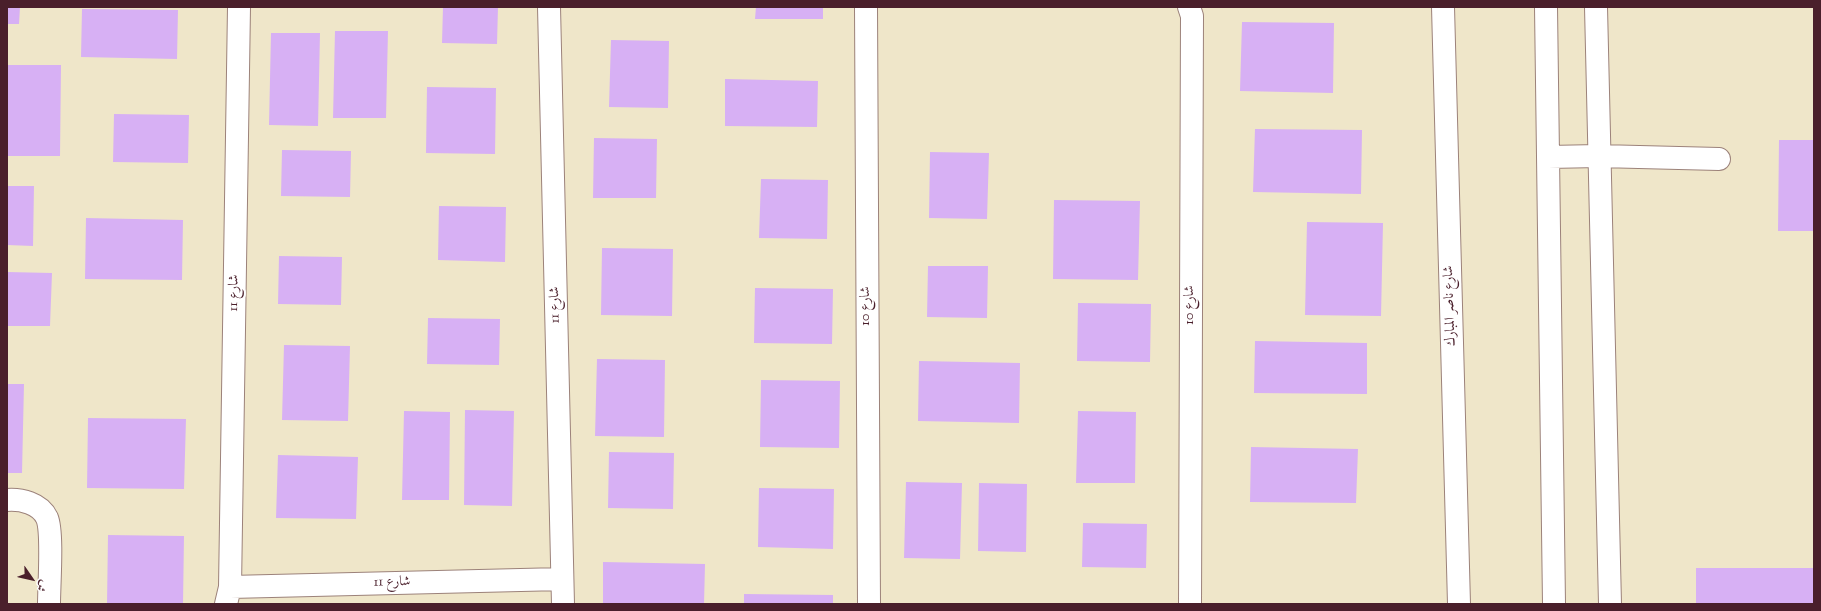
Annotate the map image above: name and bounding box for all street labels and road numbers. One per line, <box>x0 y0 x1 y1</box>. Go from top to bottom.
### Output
street label: شارع ناصر المبارك <box>1441 265 1461 347</box>
street label: شارع 11 <box>226 274 244 312</box>
street label: شارع 10 <box>1183 285 1199 325</box>
street label: شارع 11 <box>547 286 565 324</box>
street label: شارع 10 <box>859 286 875 326</box>
street label: شارع 11 <box>373 574 411 592</box>

